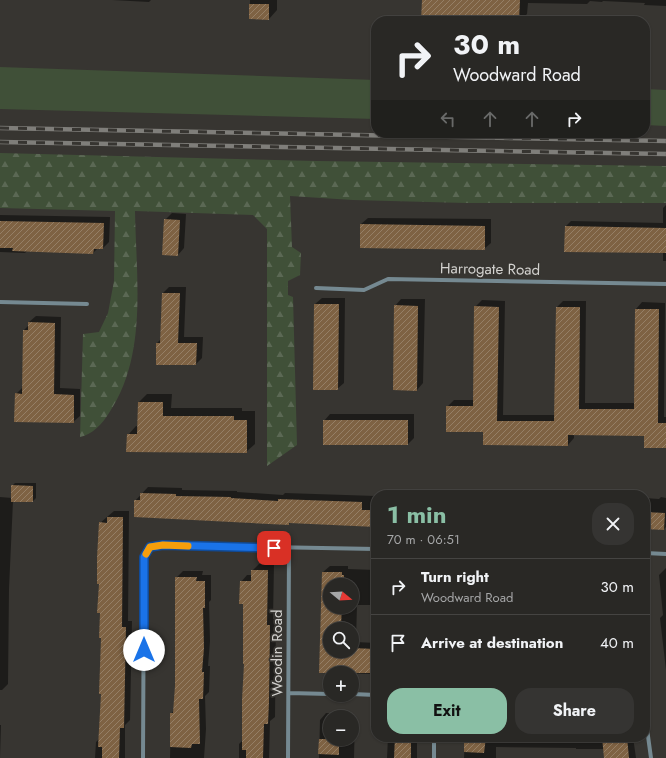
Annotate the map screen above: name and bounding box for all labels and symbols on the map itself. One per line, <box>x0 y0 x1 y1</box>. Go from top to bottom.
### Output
street label: Harrogate Road <box>440 257 540 281</box>
pin <box>257 531 291 565</box>
north arrow <box>323 578 359 614</box>
street label: Woodin Road <box>266 609 288 697</box>
position arrow <box>123 629 165 671</box>

